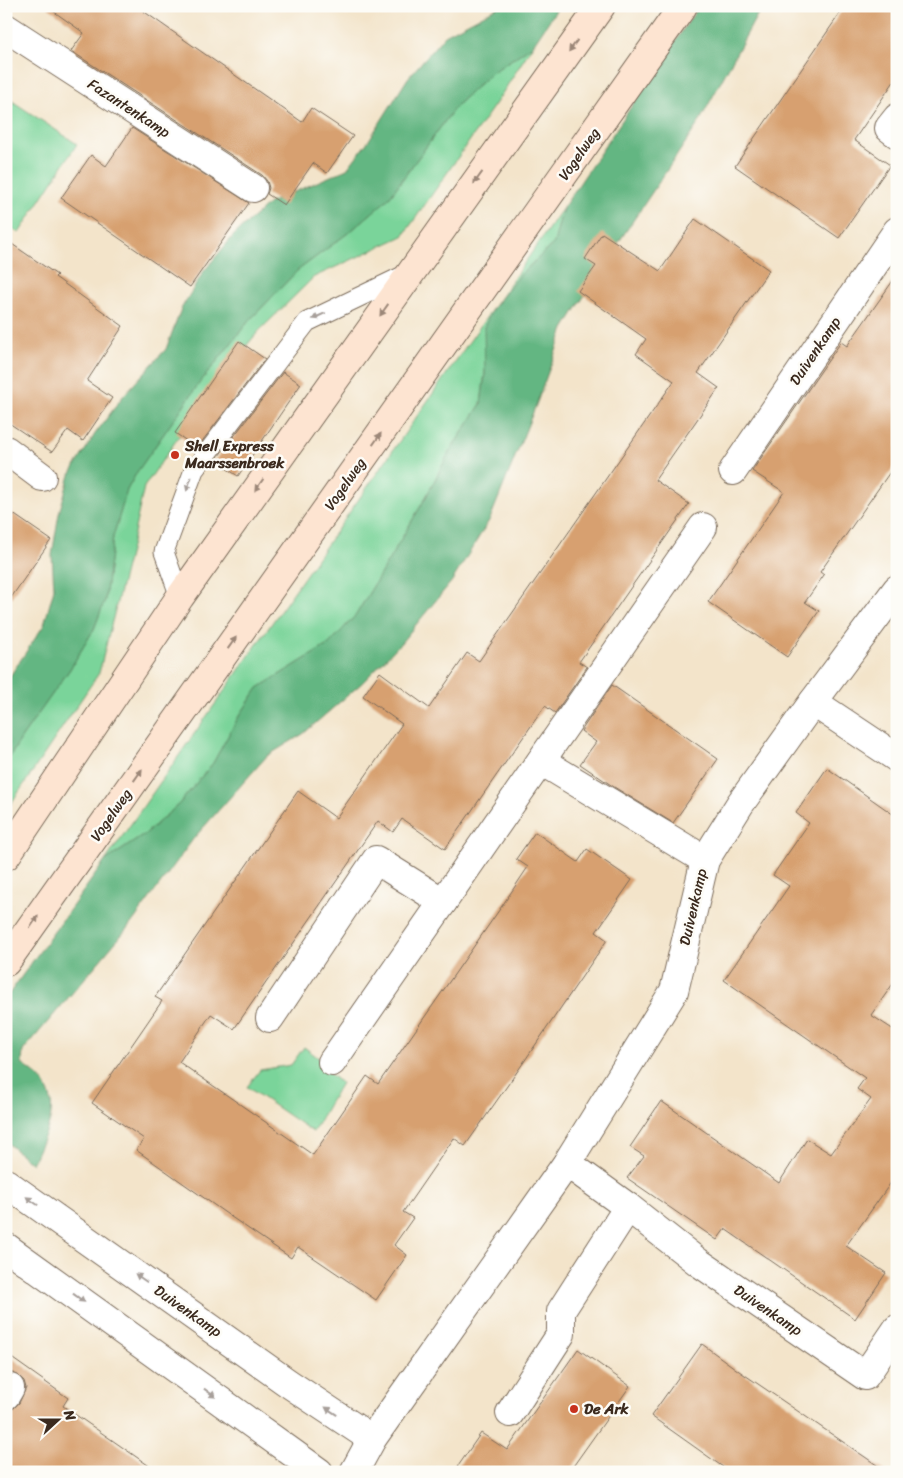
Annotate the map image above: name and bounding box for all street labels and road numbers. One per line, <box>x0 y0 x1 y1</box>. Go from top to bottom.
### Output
street label: Fazantenkamp <box>82 71 176 145</box>
street label: Vogelweg <box>551 122 607 186</box>
street label: Duivenkamp <box>782 311 848 391</box>
street label: Vogelweg <box>317 452 373 516</box>
street label: Vogelweg <box>83 783 139 847</box>
street label: Duivenkamp <box>672 866 714 948</box>
street label: Duivenkamp <box>728 1277 808 1343</box>
street label: Duivenkamp <box>148 1278 228 1344</box>

